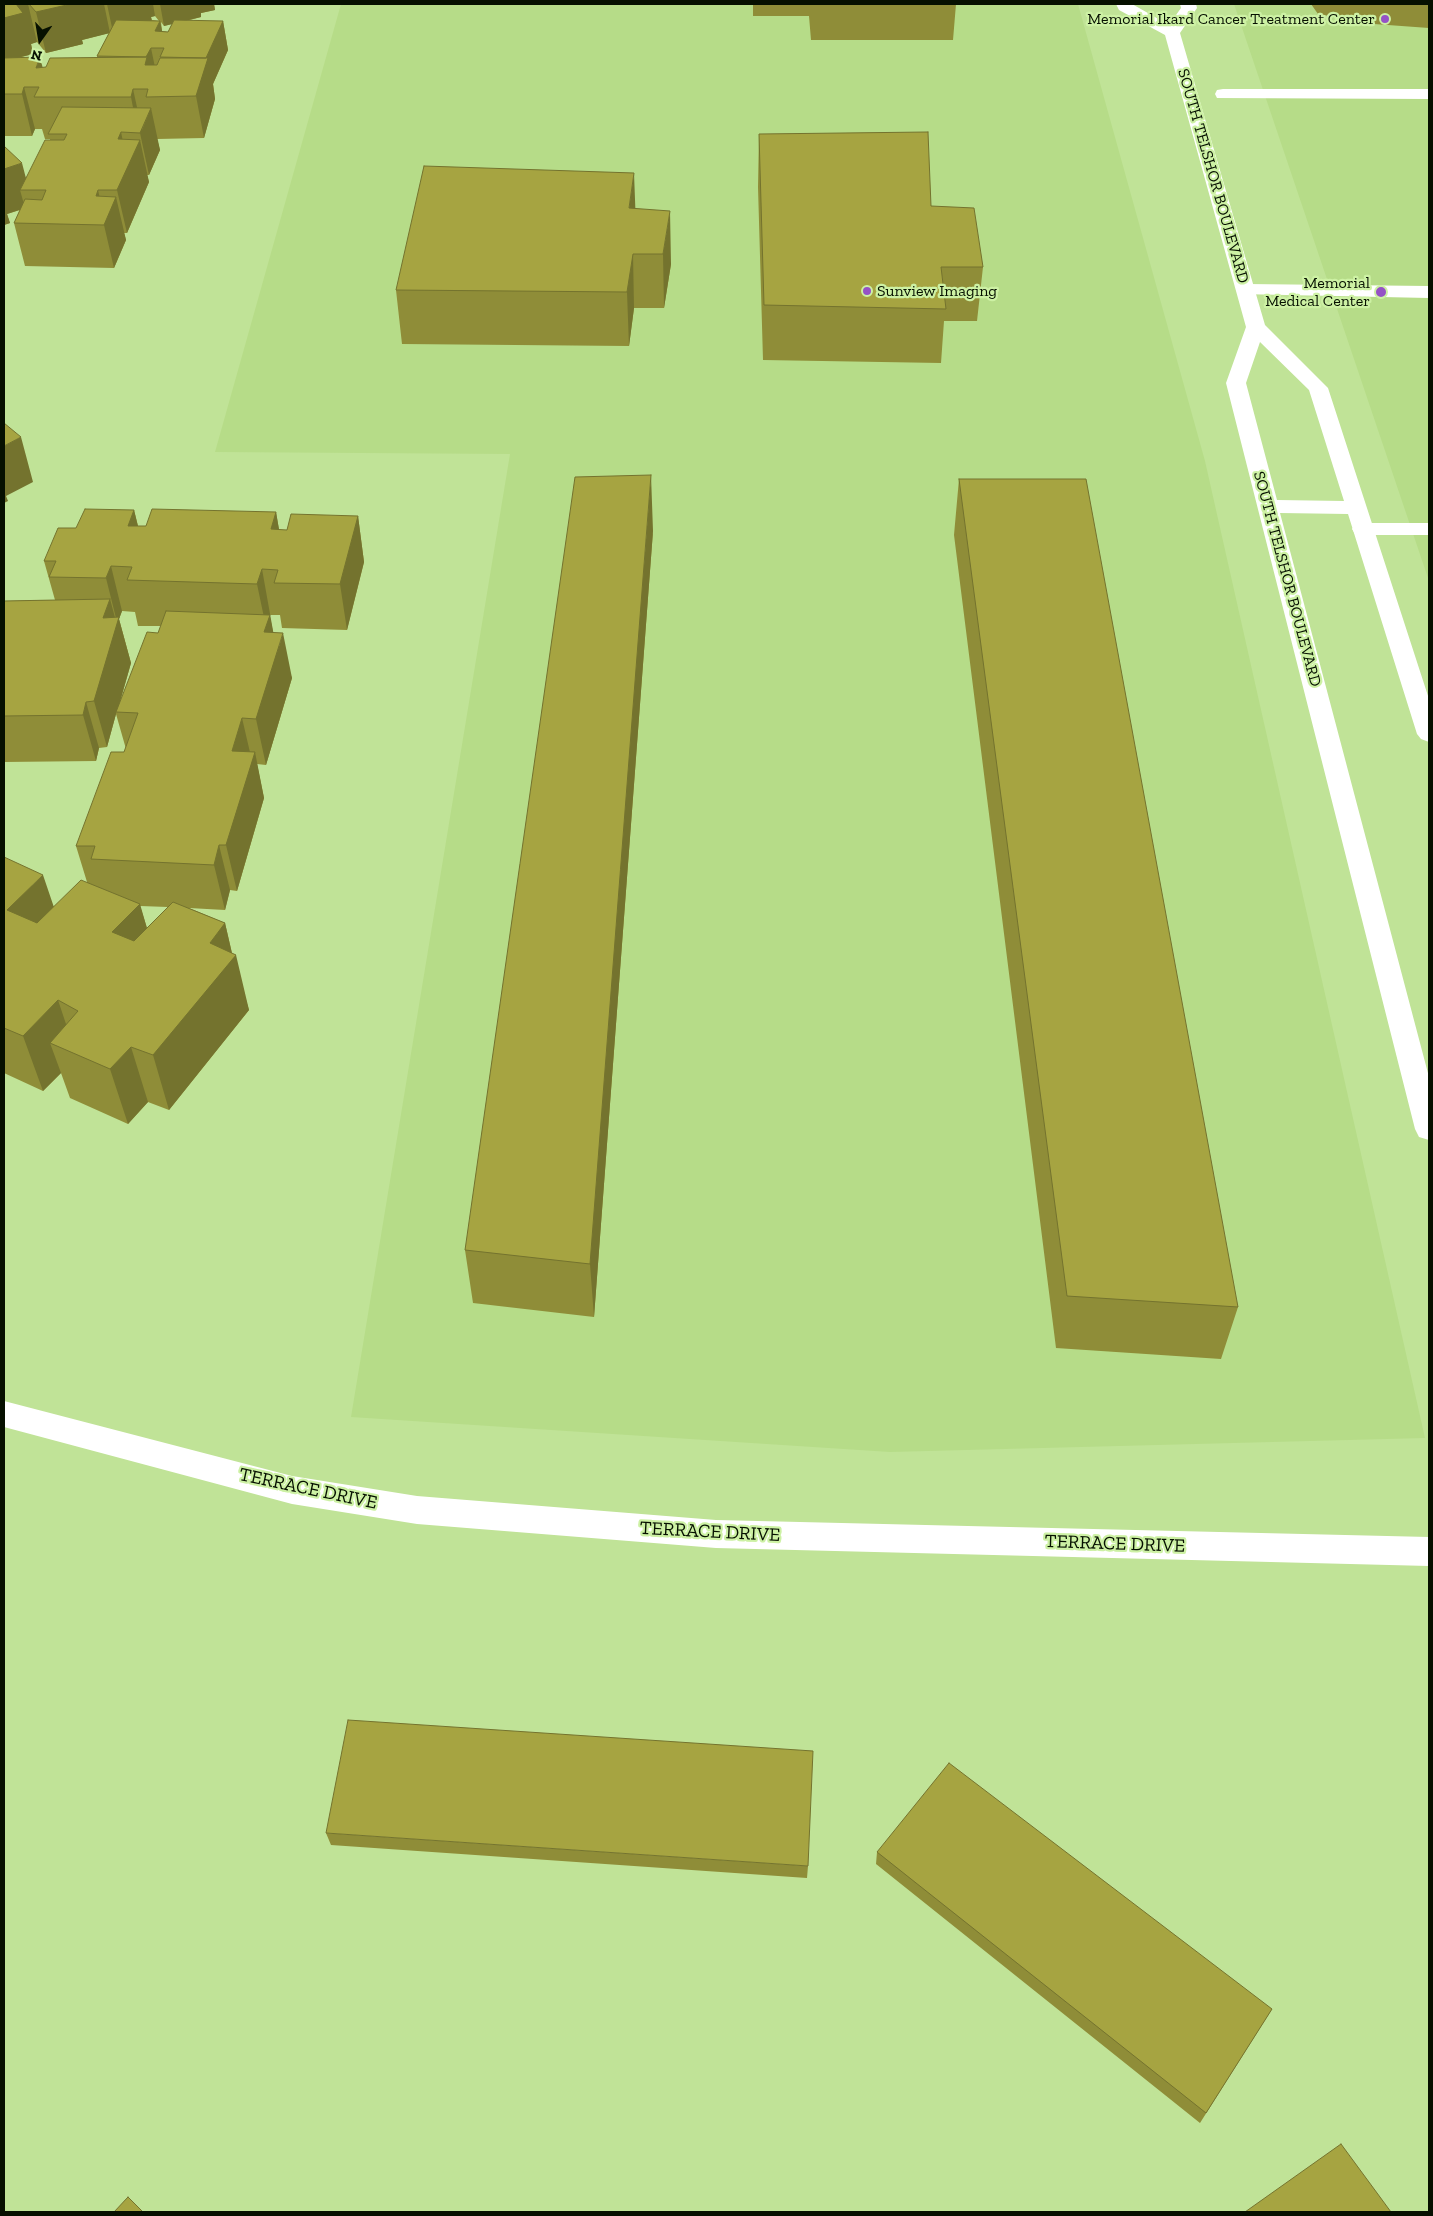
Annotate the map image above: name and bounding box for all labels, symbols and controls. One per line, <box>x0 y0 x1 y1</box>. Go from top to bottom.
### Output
place label: Memorial Ikard Cancer Treatment Center <box>1087 9 1375 29</box>
marker: Memorial Ikard Cancer Treatment Center <box>1379 13 1391 25</box>
north arrow <box>15 15 65 65</box>
text: N <box>29 46 44 65</box>
street label: SOUTH TELSHOR BOULEVARD <box>1173 67 1253 285</box>
place label: Memorial Medical Center <box>1265 273 1370 311</box>
place label: Sunview Imaging <box>877 281 997 301</box>
marker: Sunview Imaging <box>861 285 873 297</box>
marker: Memorial Medical Center <box>1374 285 1388 299</box>
street label: SOUTH TELSHOR BOULEVARD <box>1249 469 1325 689</box>
street label: TERRACE DRIVE <box>237 1463 379 1515</box>
street label: TERRACE DRIVE <box>639 1517 781 1547</box>
street label: TERRACE DRIVE <box>1044 1530 1186 1558</box>

